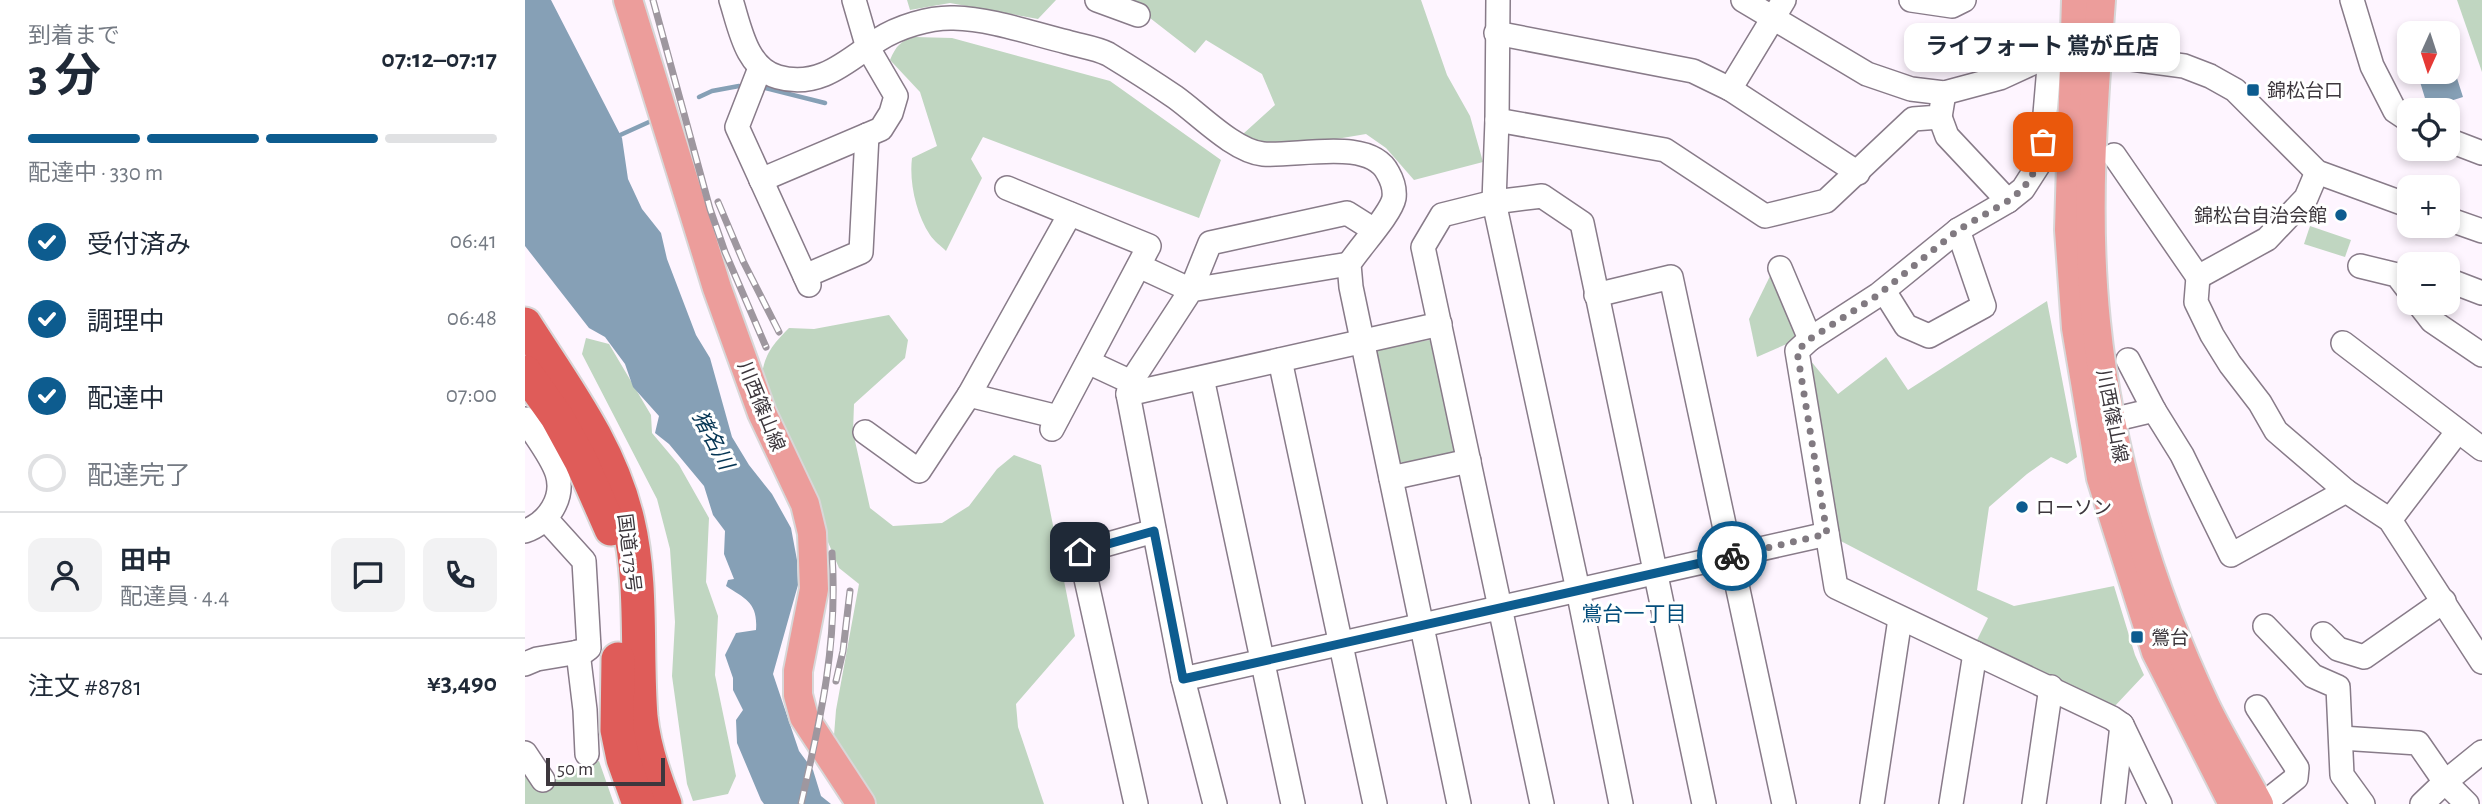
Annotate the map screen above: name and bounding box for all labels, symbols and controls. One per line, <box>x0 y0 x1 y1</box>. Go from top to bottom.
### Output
north arrow <box>2397 21 2461 84</box>
map controls <box>2397 21 2460 315</box>
callout: ライフォート 鴬が丘店 <box>1905 23 2181 72</box>
text: 到着まで <box>28 25 120 48</box>
text: ライフォート 鴬が丘店 <box>1925 36 2159 59</box>
text: 07:12–07:17 <box>381 46 497 72</box>
text: 3 分 <box>28 54 101 100</box>
place label: 錦松台口 <box>2267 80 2343 101</box>
marker: 錦松台口 <box>2245 82 2261 98</box>
button: locate <box>2397 98 2460 161</box>
pin <box>2013 112 2073 172</box>
icon: bag <box>2024 123 2062 161</box>
text: 配達中 · 330 m <box>28 162 163 185</box>
button: + <box>2397 175 2460 238</box>
place label: 錦松台自治会館 <box>2194 205 2327 226</box>
marker: 錦松台自治会館 <box>2333 207 2349 223</box>
icon: check <box>28 223 66 261</box>
text: 06:41 <box>450 230 497 253</box>
text: 受付済み <box>87 232 191 258</box>
button: − <box>2397 252 2460 315</box>
icon: check <box>28 300 66 338</box>
text: 06:48 <box>447 307 497 330</box>
text: 調理中 <box>87 309 165 335</box>
street label: 川西篠山線 <box>734 359 788 454</box>
street label: 川西篠山線 <box>2093 368 2131 465</box>
icon: check <box>28 377 66 415</box>
text: 07:00 <box>446 384 497 407</box>
text: 配達中 <box>87 386 165 412</box>
water label: 猪名川 <box>688 407 738 475</box>
text: 配達完了 <box>87 463 191 489</box>
marker: ローソン <box>2014 499 2030 515</box>
place label: ローソン <box>2036 499 2112 518</box>
street label: 国道173号 <box>614 513 644 594</box>
courier <box>1697 521 1767 591</box>
pin <box>1050 522 1110 582</box>
icon: home <box>1061 533 1099 571</box>
icon: bike <box>1713 537 1751 575</box>
button: person <box>28 538 102 612</box>
button: chat <box>331 538 405 612</box>
button: phone <box>423 538 497 612</box>
text: 田中 <box>120 548 172 574</box>
text: 配達員 · 4.4 <box>120 586 229 609</box>
district label: 鴬台一丁目 <box>1582 603 1687 625</box>
place label: 鶯台 <box>2151 627 2189 648</box>
marker: 鶯台 <box>2129 629 2145 645</box>
text: ¥3,490 <box>427 670 497 696</box>
text: 注文 #8781 <box>28 674 142 700</box>
scale bar <box>546 755 665 787</box>
text: 50 m <box>557 760 593 779</box>

